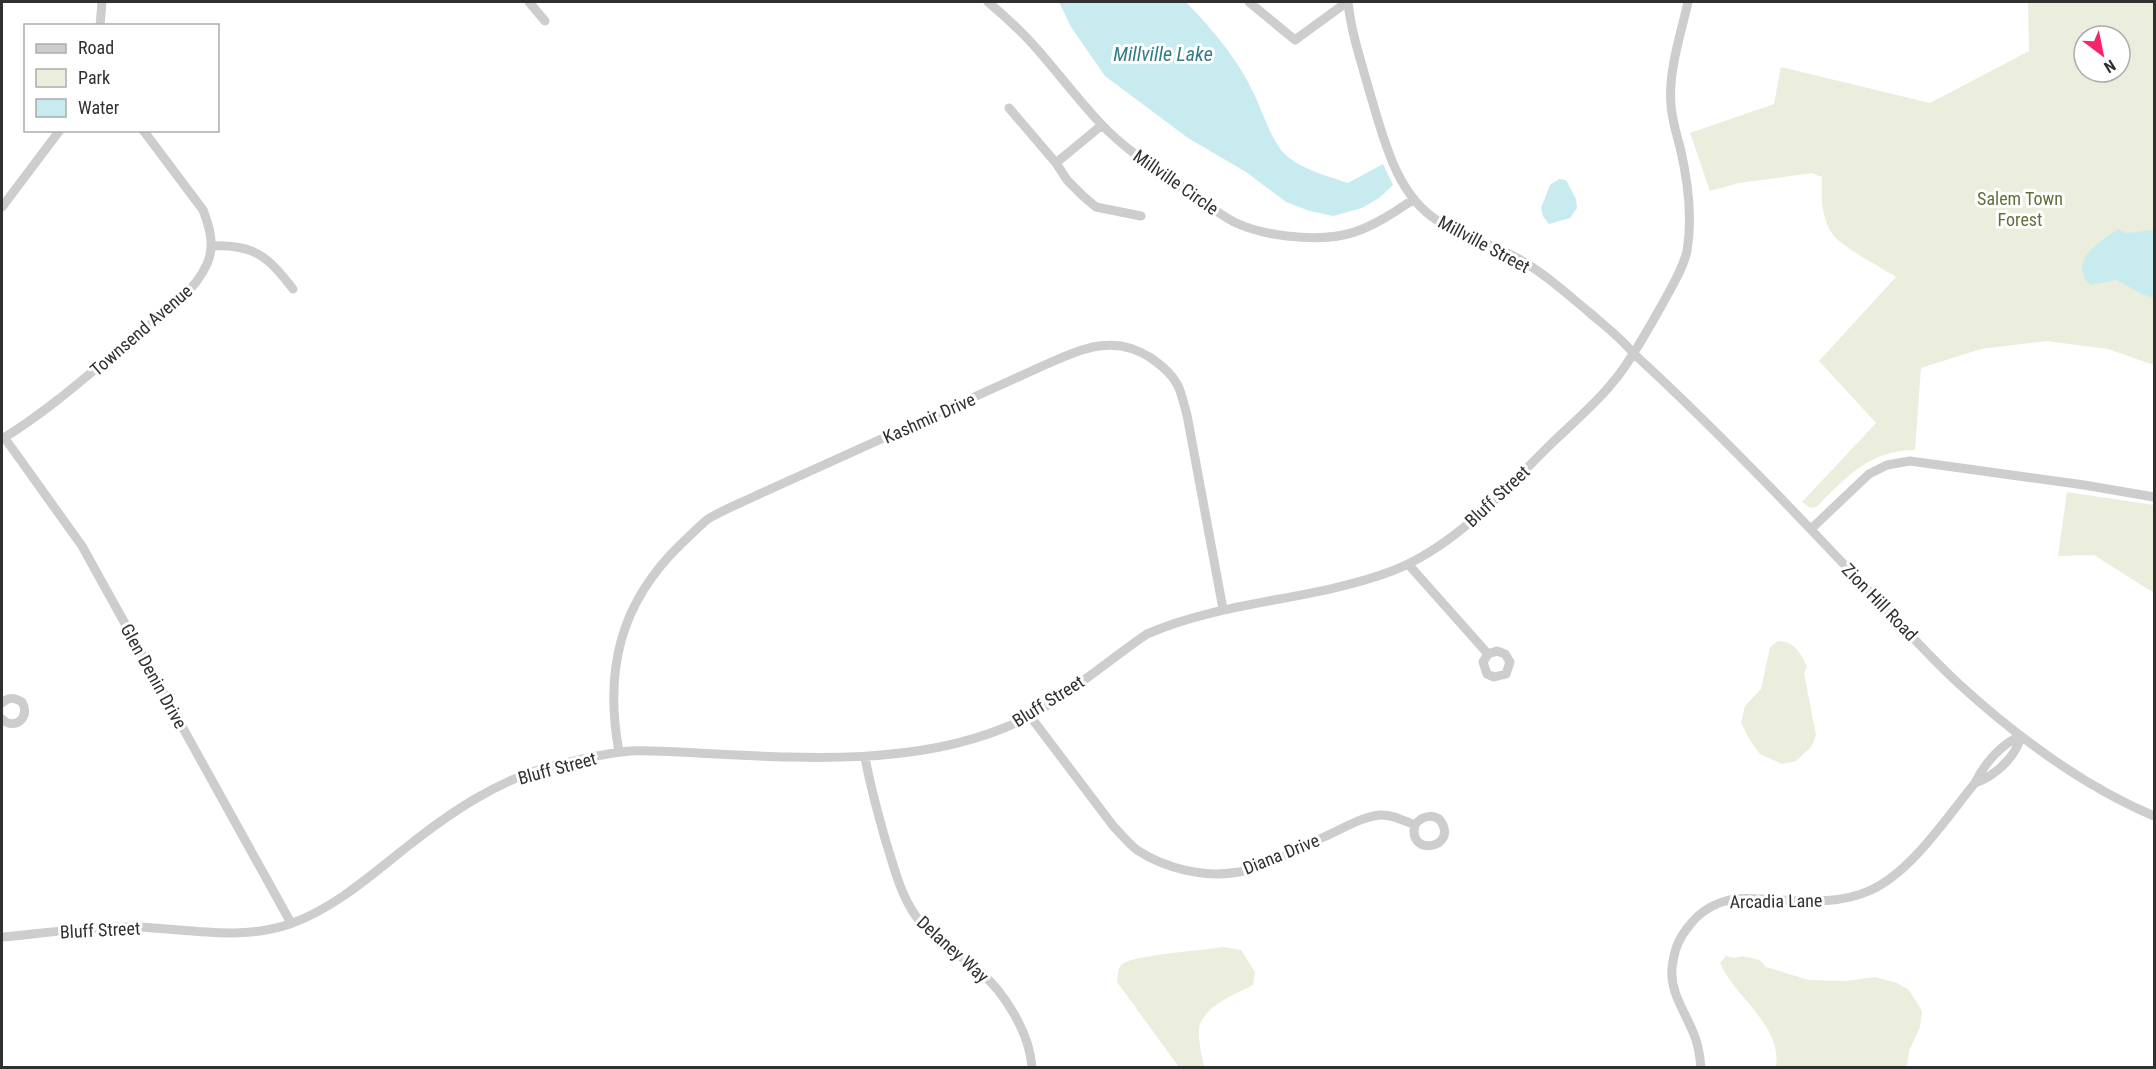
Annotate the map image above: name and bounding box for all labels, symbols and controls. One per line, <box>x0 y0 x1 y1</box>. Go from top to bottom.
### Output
legend <box>24 24 219 132</box>
north arrow <box>2072 24 2132 84</box>
text: Road <box>78 37 114 58</box>
water label: Millville Lake <box>1113 42 1213 66</box>
text: N <box>2100 56 2119 77</box>
text: Park <box>78 67 110 88</box>
text: Water <box>78 97 120 118</box>
street label: Millville Circle <box>1129 145 1223 219</box>
park label: Salem Town Forest <box>1977 188 2063 230</box>
street label: Millville Street <box>1435 211 1533 277</box>
street label: Townsend Avenue <box>86 280 196 380</box>
street label: Kashmir Drive <box>880 388 978 448</box>
street label: Bluff Street <box>1460 461 1534 531</box>
street label: Zion Hill Road <box>1838 559 1922 645</box>
street label: Glen Denin Drive <box>117 620 191 732</box>
street label: Bluff Street <box>1008 671 1088 731</box>
street label: Bluff Street <box>515 747 599 789</box>
street label: Diana Drive <box>1240 829 1322 879</box>
street label: Arcadia Lane <box>1729 890 1823 912</box>
street label: Delaney Way <box>913 911 994 987</box>
street label: Bluff Street <box>59 917 141 943</box>

